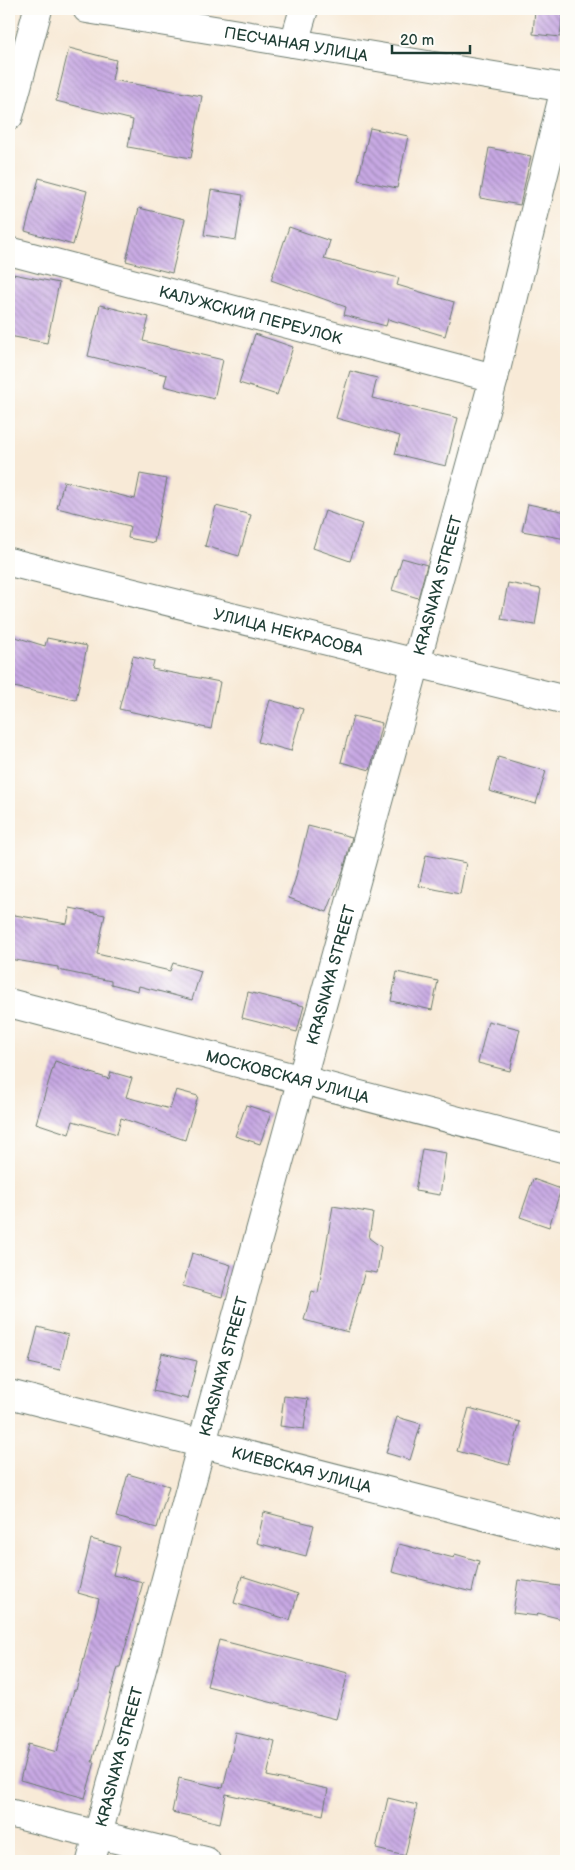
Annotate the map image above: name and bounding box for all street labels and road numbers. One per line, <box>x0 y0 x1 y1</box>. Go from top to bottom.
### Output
street label: ПЕСЧАНАЯ УЛИЦА <box>223 24 369 66</box>
street label: КАЛУЖСКИЙ ПЕРЕУЛОК <box>157 283 345 349</box>
street label: KRASNAYA STREET <box>410 513 467 658</box>
street label: УЛИЦА НЕКРАСОВА <box>211 605 365 660</box>
street label: KRASNAYA STREET <box>304 903 360 1047</box>
street label: МОСКОВСКАЯ УЛИЦА <box>203 1047 371 1108</box>
street label: KRASNAYA STREET <box>196 1294 253 1439</box>
street label: КИЕВСКАЯ УЛИЦА <box>229 1443 373 1498</box>
street label: KRASNAYA STREET <box>92 1684 148 1829</box>

